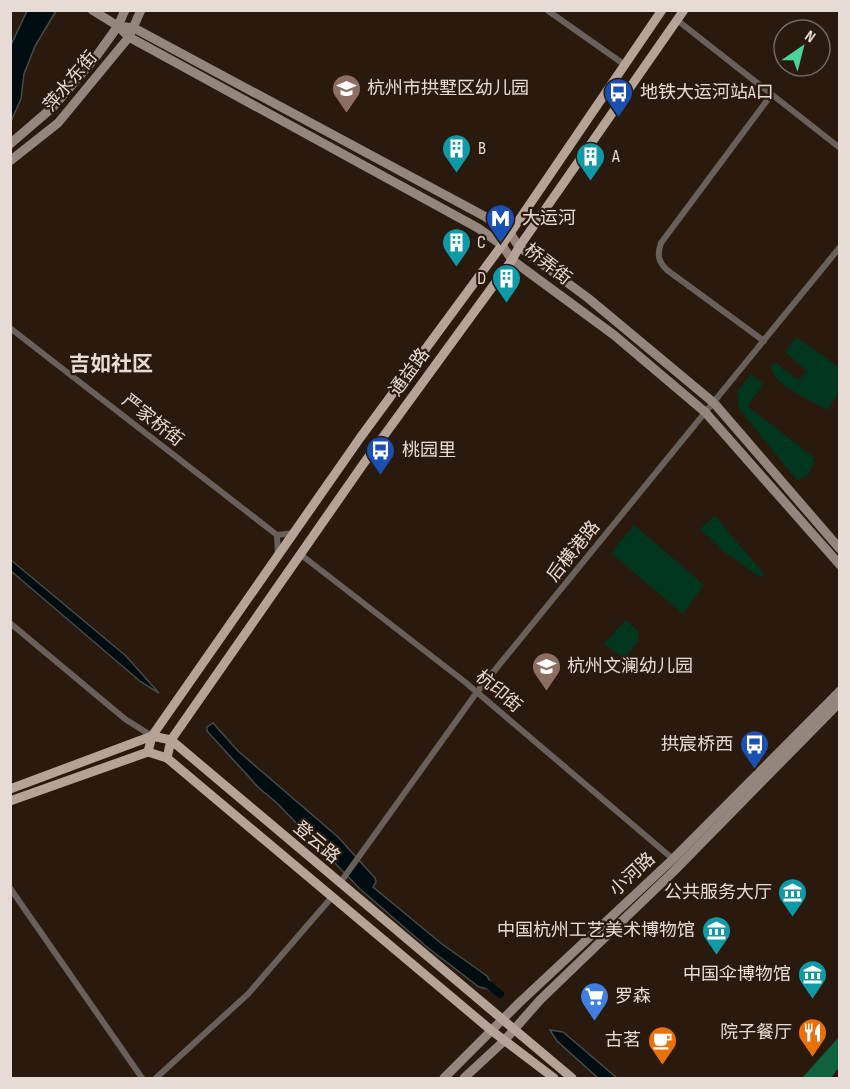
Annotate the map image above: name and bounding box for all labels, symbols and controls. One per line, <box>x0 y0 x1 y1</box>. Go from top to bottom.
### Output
north arrow <box>772 18 832 78</box>
text: N <box>801 27 819 47</box>
street label: 萍水东街 <box>39 47 102 116</box>
school or university icon: 杭州市拱墅区幼儿园 <box>330 72 362 114</box>
bus stop icon: 地铁大运河站A口 <box>603 76 635 118</box>
place label: 杭州市拱墅区幼儿园 <box>367 78 529 99</box>
place label: 地铁大运河站A口 <box>640 82 774 103</box>
building icon: B <box>441 132 473 174</box>
place label: B <box>478 138 486 159</box>
building icon: A <box>575 140 607 182</box>
place label: A <box>611 146 620 167</box>
metro station icon: 大运河 <box>485 202 517 244</box>
place label: 大运河 <box>522 208 576 229</box>
building icon: C <box>440 226 472 268</box>
place label: C <box>477 232 486 253</box>
street label: 桥弄街 <box>520 239 575 289</box>
building icon: D <box>491 262 523 304</box>
place label: D <box>477 268 486 289</box>
street label: 通益路 <box>385 344 434 400</box>
district label: 吉如社区 <box>69 352 153 377</box>
street label: 严家桥街 <box>118 390 188 451</box>
bus stop icon: 桃园里 <box>365 434 397 476</box>
place label: 桃园里 <box>402 440 456 461</box>
street label: 后横港路 <box>543 517 604 586</box>
school or university icon: 杭州文澜幼儿园 <box>530 650 562 692</box>
place label: 杭州文澜幼儿园 <box>567 656 693 677</box>
street label: 杭印街 <box>471 666 526 717</box>
bus stop icon: 拱宸桥西 <box>738 728 770 770</box>
place label: 拱宸桥西 <box>661 734 733 755</box>
street label: 登云路 <box>289 817 344 868</box>
street label: 小河路 <box>605 848 659 900</box>
museum icon: 公共服务大厅 <box>777 876 809 918</box>
place label: 公共服务大厅 <box>664 882 772 903</box>
museum icon: 中国杭州工艺美术博物馆 <box>700 914 732 956</box>
place label: 中国杭州工艺美术博物馆 <box>497 920 695 941</box>
museum icon: 中国伞博物馆 <box>796 958 828 1000</box>
place label: 中国伞博物馆 <box>683 964 791 985</box>
supermarket icon: 罗森 <box>578 980 610 1022</box>
place label: 罗森 <box>615 986 651 1007</box>
restaurant icon: 院子餐厅 <box>797 1016 829 1058</box>
place label: 院子餐厅 <box>720 1022 792 1043</box>
cafe icon: 古茗 <box>646 1024 678 1066</box>
place label: 古茗 <box>605 1030 641 1051</box>

